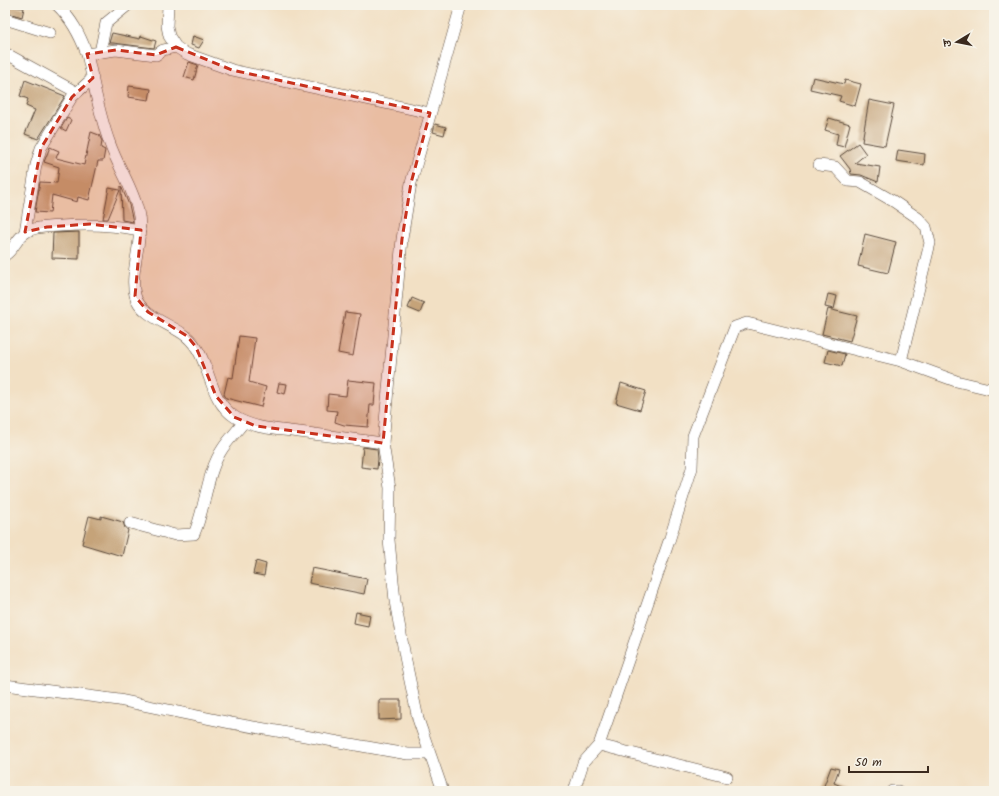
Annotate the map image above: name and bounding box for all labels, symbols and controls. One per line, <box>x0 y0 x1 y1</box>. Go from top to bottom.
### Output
north arrow <box>937 22 977 62</box>
text: उ <box>938 37 958 49</box>
scale bar <box>849 748 928 774</box>
text: 50 m <box>855 753 882 772</box>

